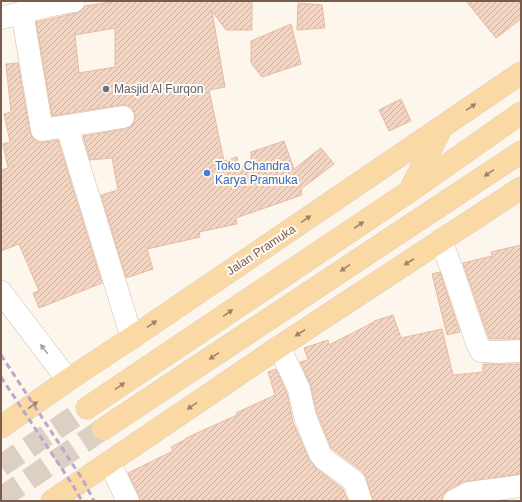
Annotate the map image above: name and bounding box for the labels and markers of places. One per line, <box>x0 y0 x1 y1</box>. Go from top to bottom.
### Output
place label: Masjid Al Furqon <box>114 82 203 96</box>
marker: Masjid Al Furqon <box>101 84 111 94</box>
place label: Toko Chandra Karya Pramuka <box>215 159 298 187</box>
marker: Toko Chandra Karya Pramuka <box>202 168 212 178</box>

